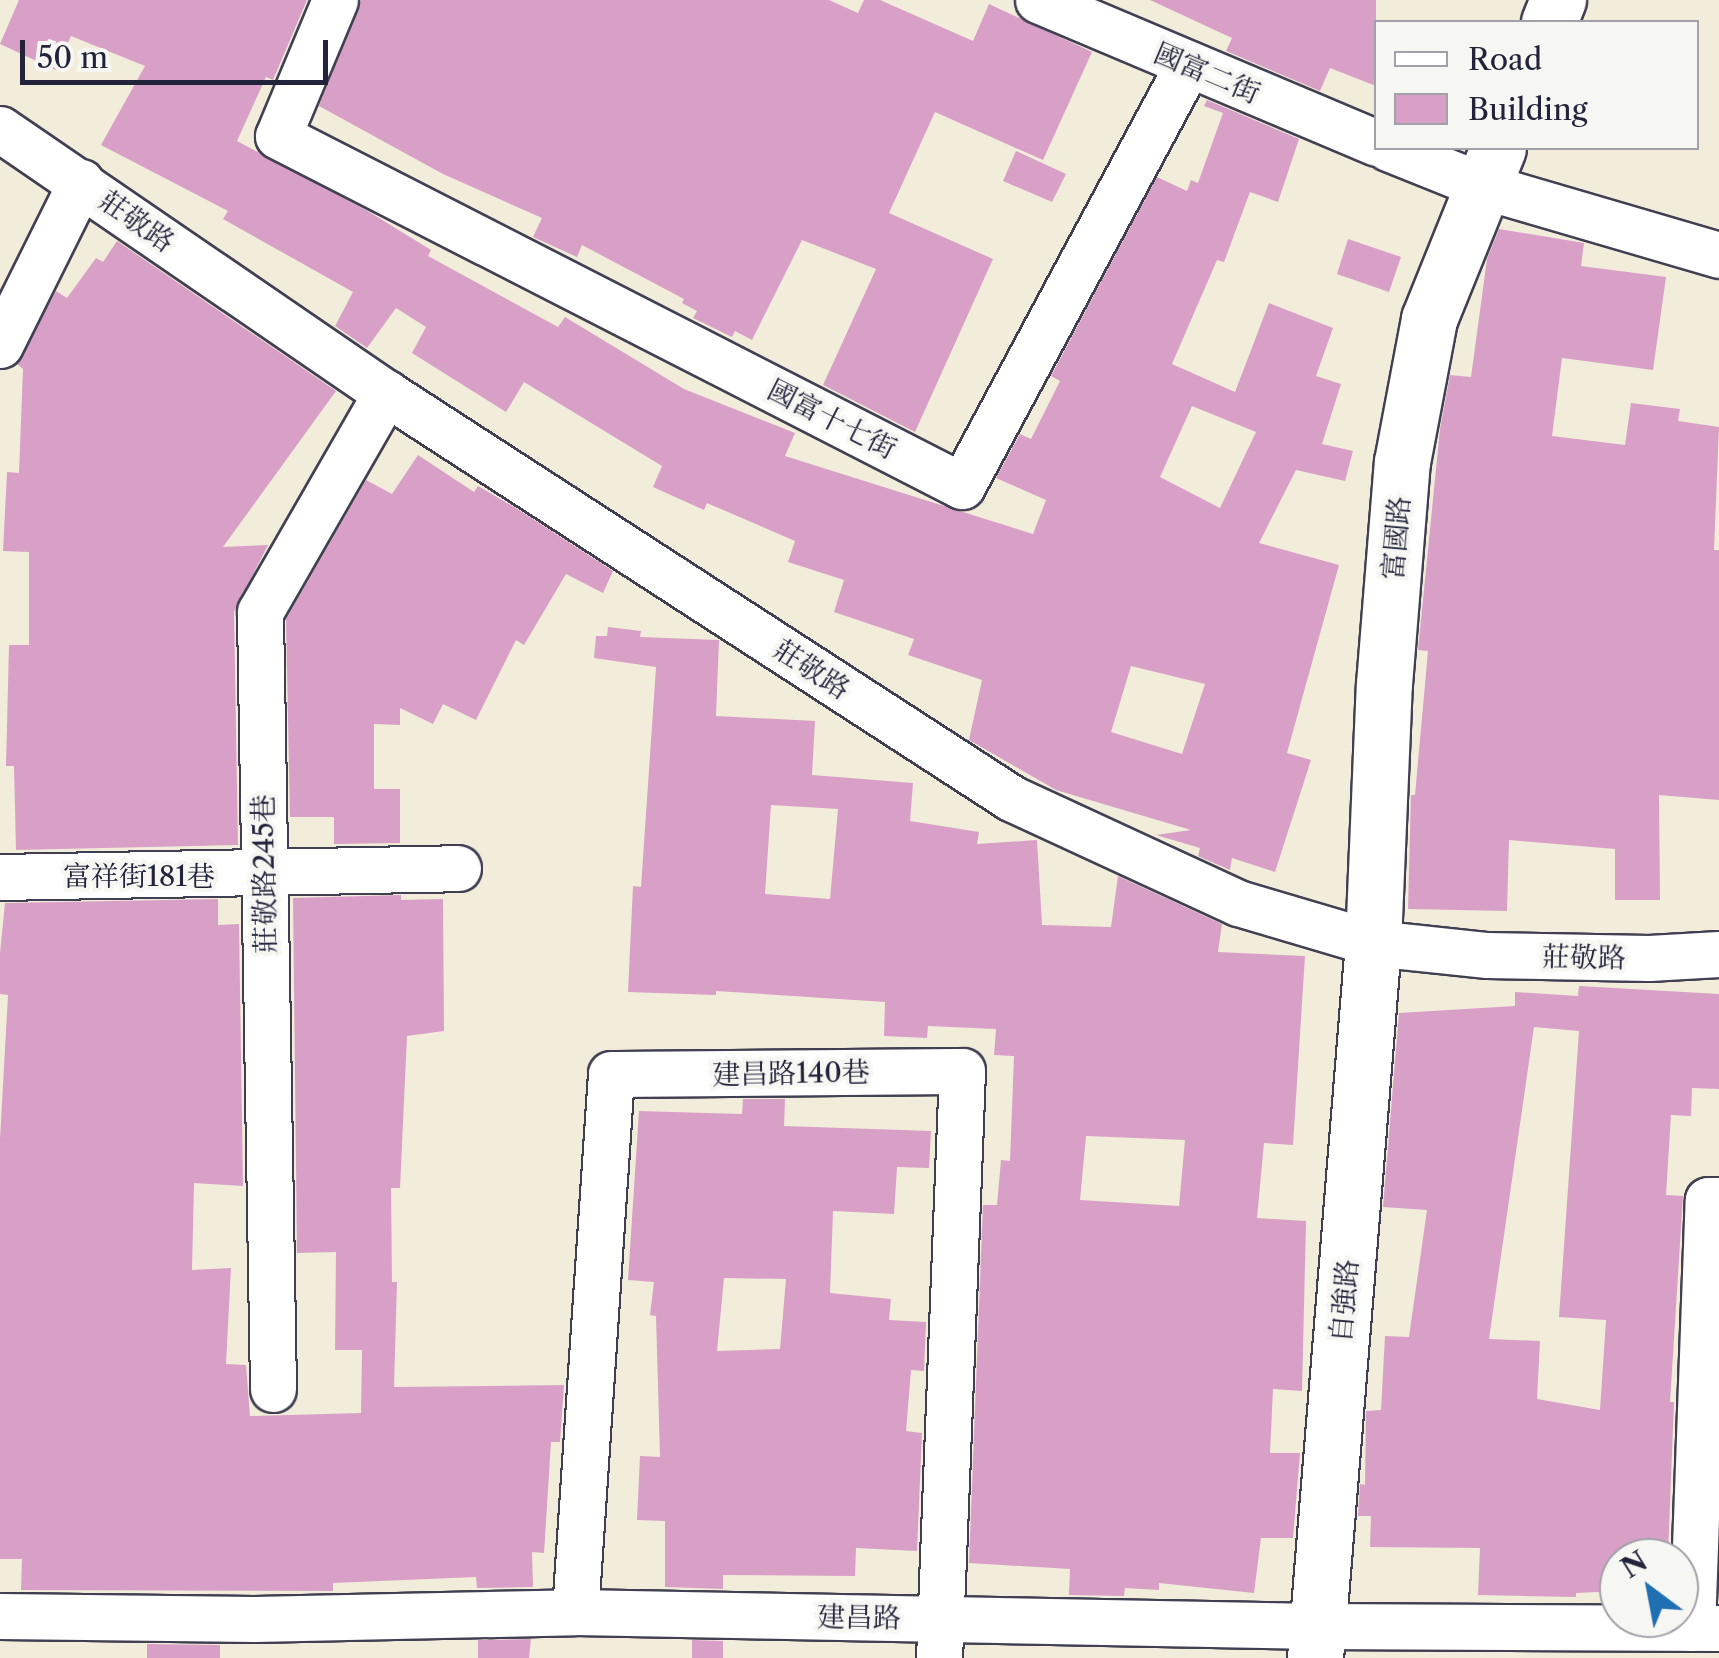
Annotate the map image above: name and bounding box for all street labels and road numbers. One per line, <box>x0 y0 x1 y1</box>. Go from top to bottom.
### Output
street label: 國富二街 <box>1149 36 1265 110</box>
street label: 莊敬路 <box>93 183 181 259</box>
street label: 國富十七街 <box>762 372 902 466</box>
street label: 富國路 <box>1376 495 1416 581</box>
street label: 莊敬路 <box>768 632 856 706</box>
street label: 莊敬路245巷 <box>246 794 282 954</box>
street label: 富祥街181巷 <box>63 859 215 893</box>
street label: 莊敬路 <box>1542 939 1626 975</box>
street label: 建昌路140巷 <box>712 1055 870 1091</box>
street label: 自強路 <box>1324 1258 1364 1344</box>
street label: 建昌路 <box>817 1599 901 1635</box>

